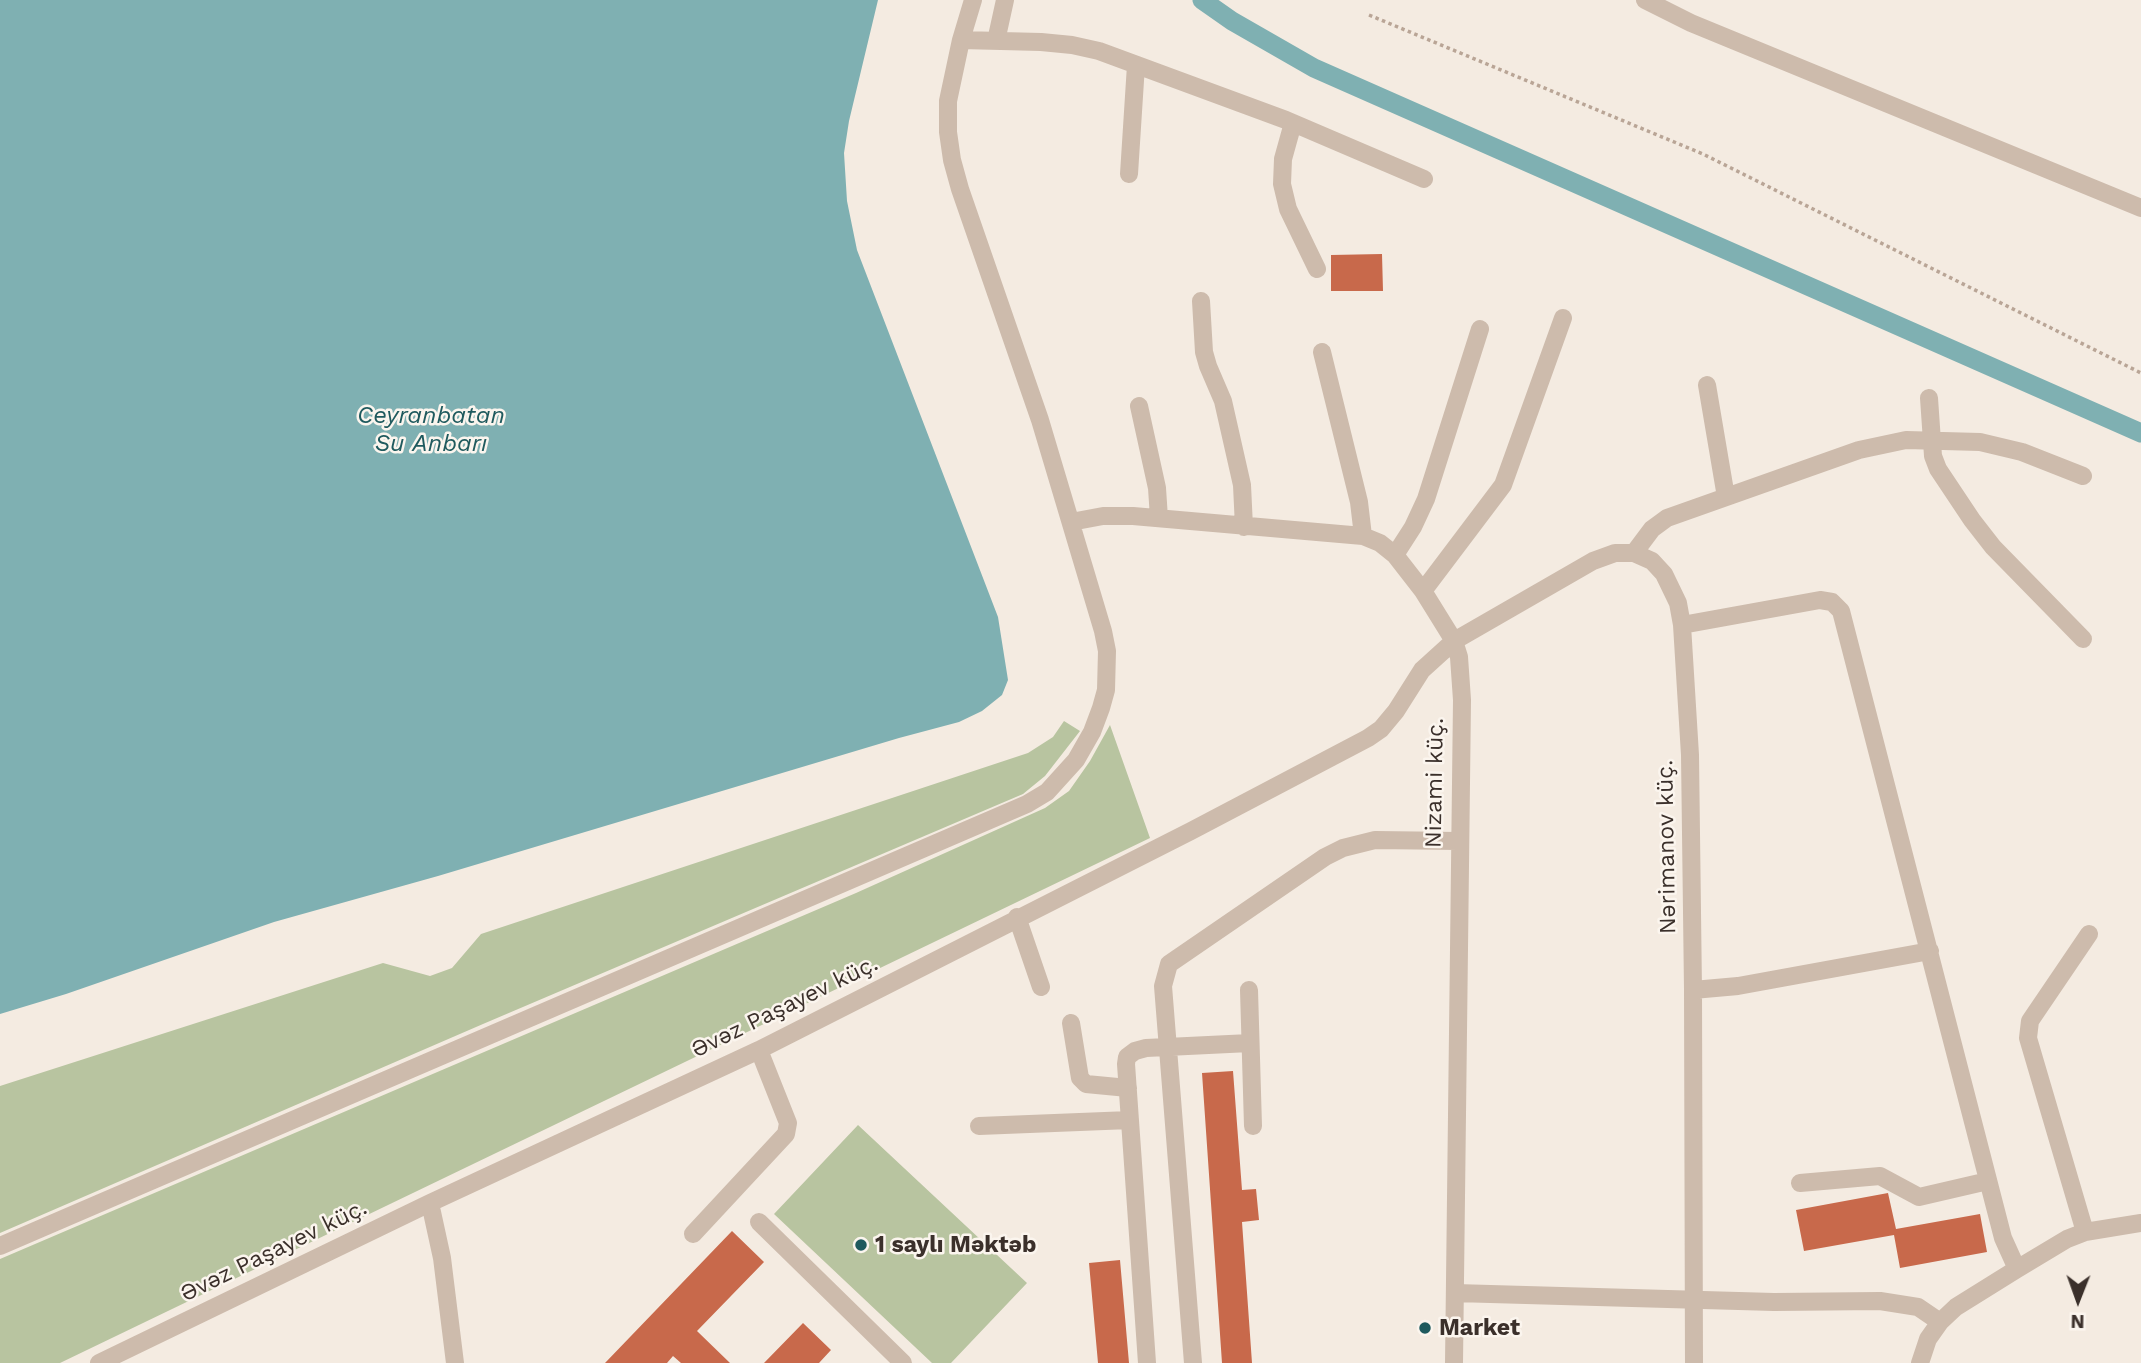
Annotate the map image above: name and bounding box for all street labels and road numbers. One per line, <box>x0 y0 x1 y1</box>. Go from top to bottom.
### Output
street label: Nizami küç. <box>1420 718 1450 848</box>
street label: Nərimanov küç. <box>1652 760 1682 934</box>
street label: Əvəz Paşayev küç. <box>687 950 883 1064</box>
street label: Əvəz Paşayev küç. <box>176 1194 372 1308</box>

